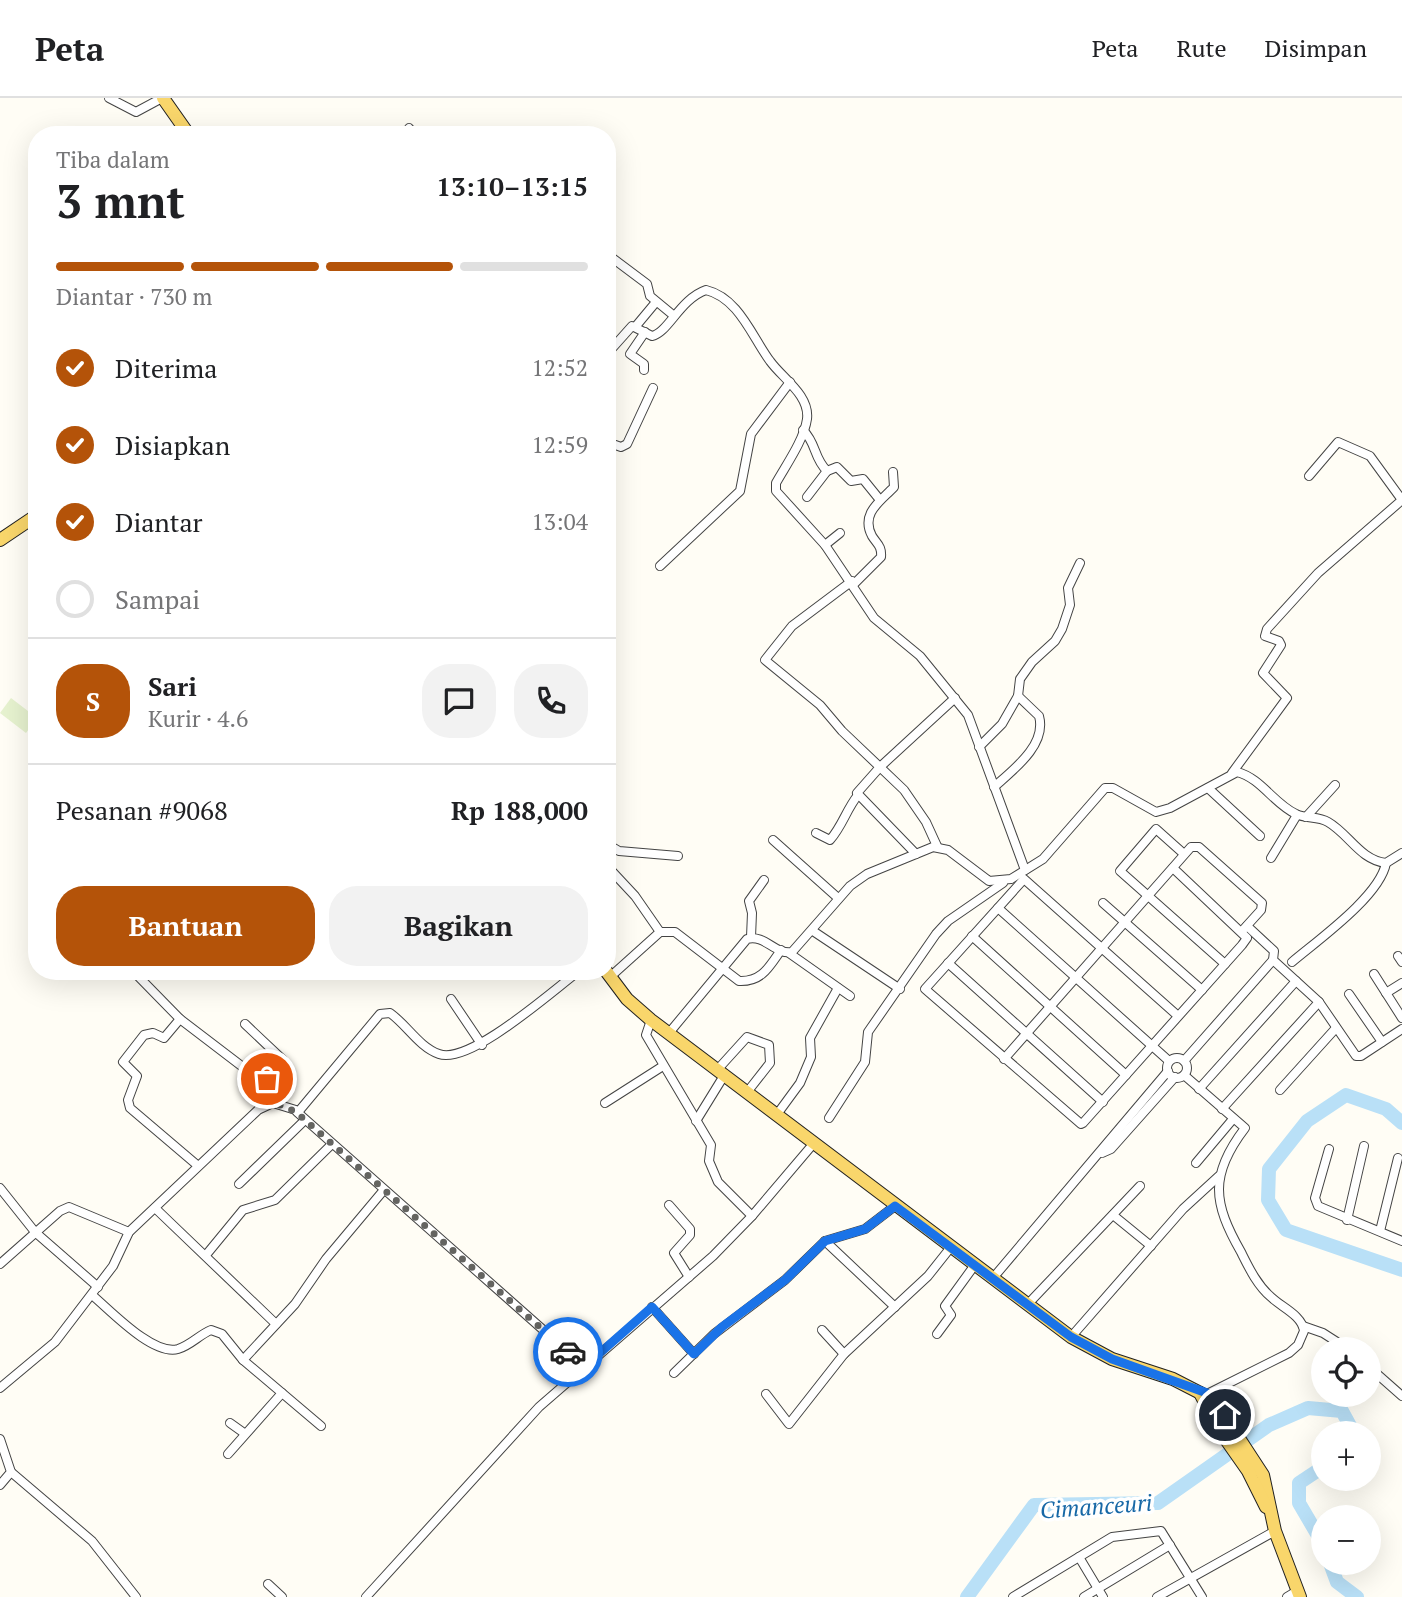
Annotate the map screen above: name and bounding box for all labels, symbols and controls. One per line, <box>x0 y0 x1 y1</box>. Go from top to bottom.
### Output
text: Peta <box>35 27 104 70</box>
text: Peta <box>1092 32 1138 64</box>
text: Rute <box>1176 32 1226 64</box>
text: Disimpan <box>1264 32 1367 64</box>
text: Tiba dalam <box>56 144 170 175</box>
text: 13:10–13:15 <box>436 169 588 203</box>
text: 3 mnt <box>56 170 185 231</box>
text: Diantar · 730 m <box>56 281 212 312</box>
icon: check <box>56 349 94 387</box>
text: Diterima <box>115 351 217 385</box>
text: 12:52 <box>531 352 588 383</box>
icon: check <box>56 426 94 464</box>
text: Disiapkan <box>115 428 230 462</box>
text: 12:59 <box>531 429 588 460</box>
icon: check <box>56 503 94 541</box>
text: Diantar <box>115 505 203 539</box>
text: 13:04 <box>531 506 588 537</box>
text: Sampai <box>115 582 200 616</box>
button: chat <box>422 664 496 738</box>
button: phone <box>514 664 588 738</box>
text: Sari <box>148 669 197 703</box>
text: S <box>86 684 100 718</box>
text: Kurir · 4.6 <box>148 703 248 734</box>
text: Pesanan #9068 <box>56 793 228 827</box>
text: Rp 188,000 <box>451 793 588 827</box>
button: Bantuan <box>56 886 315 966</box>
button: Bagikan <box>329 886 588 966</box>
pin <box>237 1049 297 1109</box>
icon: bag <box>248 1060 286 1098</box>
courier <box>533 1317 603 1387</box>
icon: car <box>549 1333 587 1371</box>
map controls <box>1311 1337 1381 1575</box>
button: locate <box>1311 1337 1381 1407</box>
pin <box>1195 1385 1255 1445</box>
icon: home <box>1206 1396 1244 1434</box>
button: + <box>1311 1421 1381 1491</box>
water label: Cimanceuri <box>1039 1487 1154 1525</box>
button: − <box>1311 1505 1381 1575</box>

